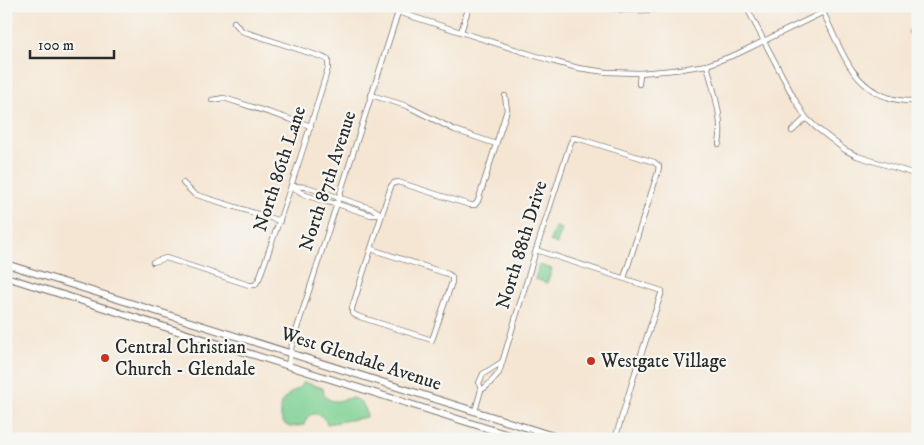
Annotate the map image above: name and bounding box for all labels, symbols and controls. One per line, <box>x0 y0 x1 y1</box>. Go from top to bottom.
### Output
scale bar <box>30 28 114 60</box>
text: 100 m <box>38 36 74 55</box>
street label: North 86th Lane <box>249 103 311 235</box>
street label: North 87th Avenue <box>295 108 362 254</box>
street label: North 88th Drive <box>492 178 552 312</box>
street label: West Glendale Avenue <box>277 322 444 396</box>
place label: Central Christian Church - Glendale <box>115 336 256 381</box>
place label: Westgate Village <box>600 350 727 373</box>
marker: Central Christian Church - Glendale <box>99 352 111 364</box>
marker: Westgate Village <box>585 355 597 367</box>

